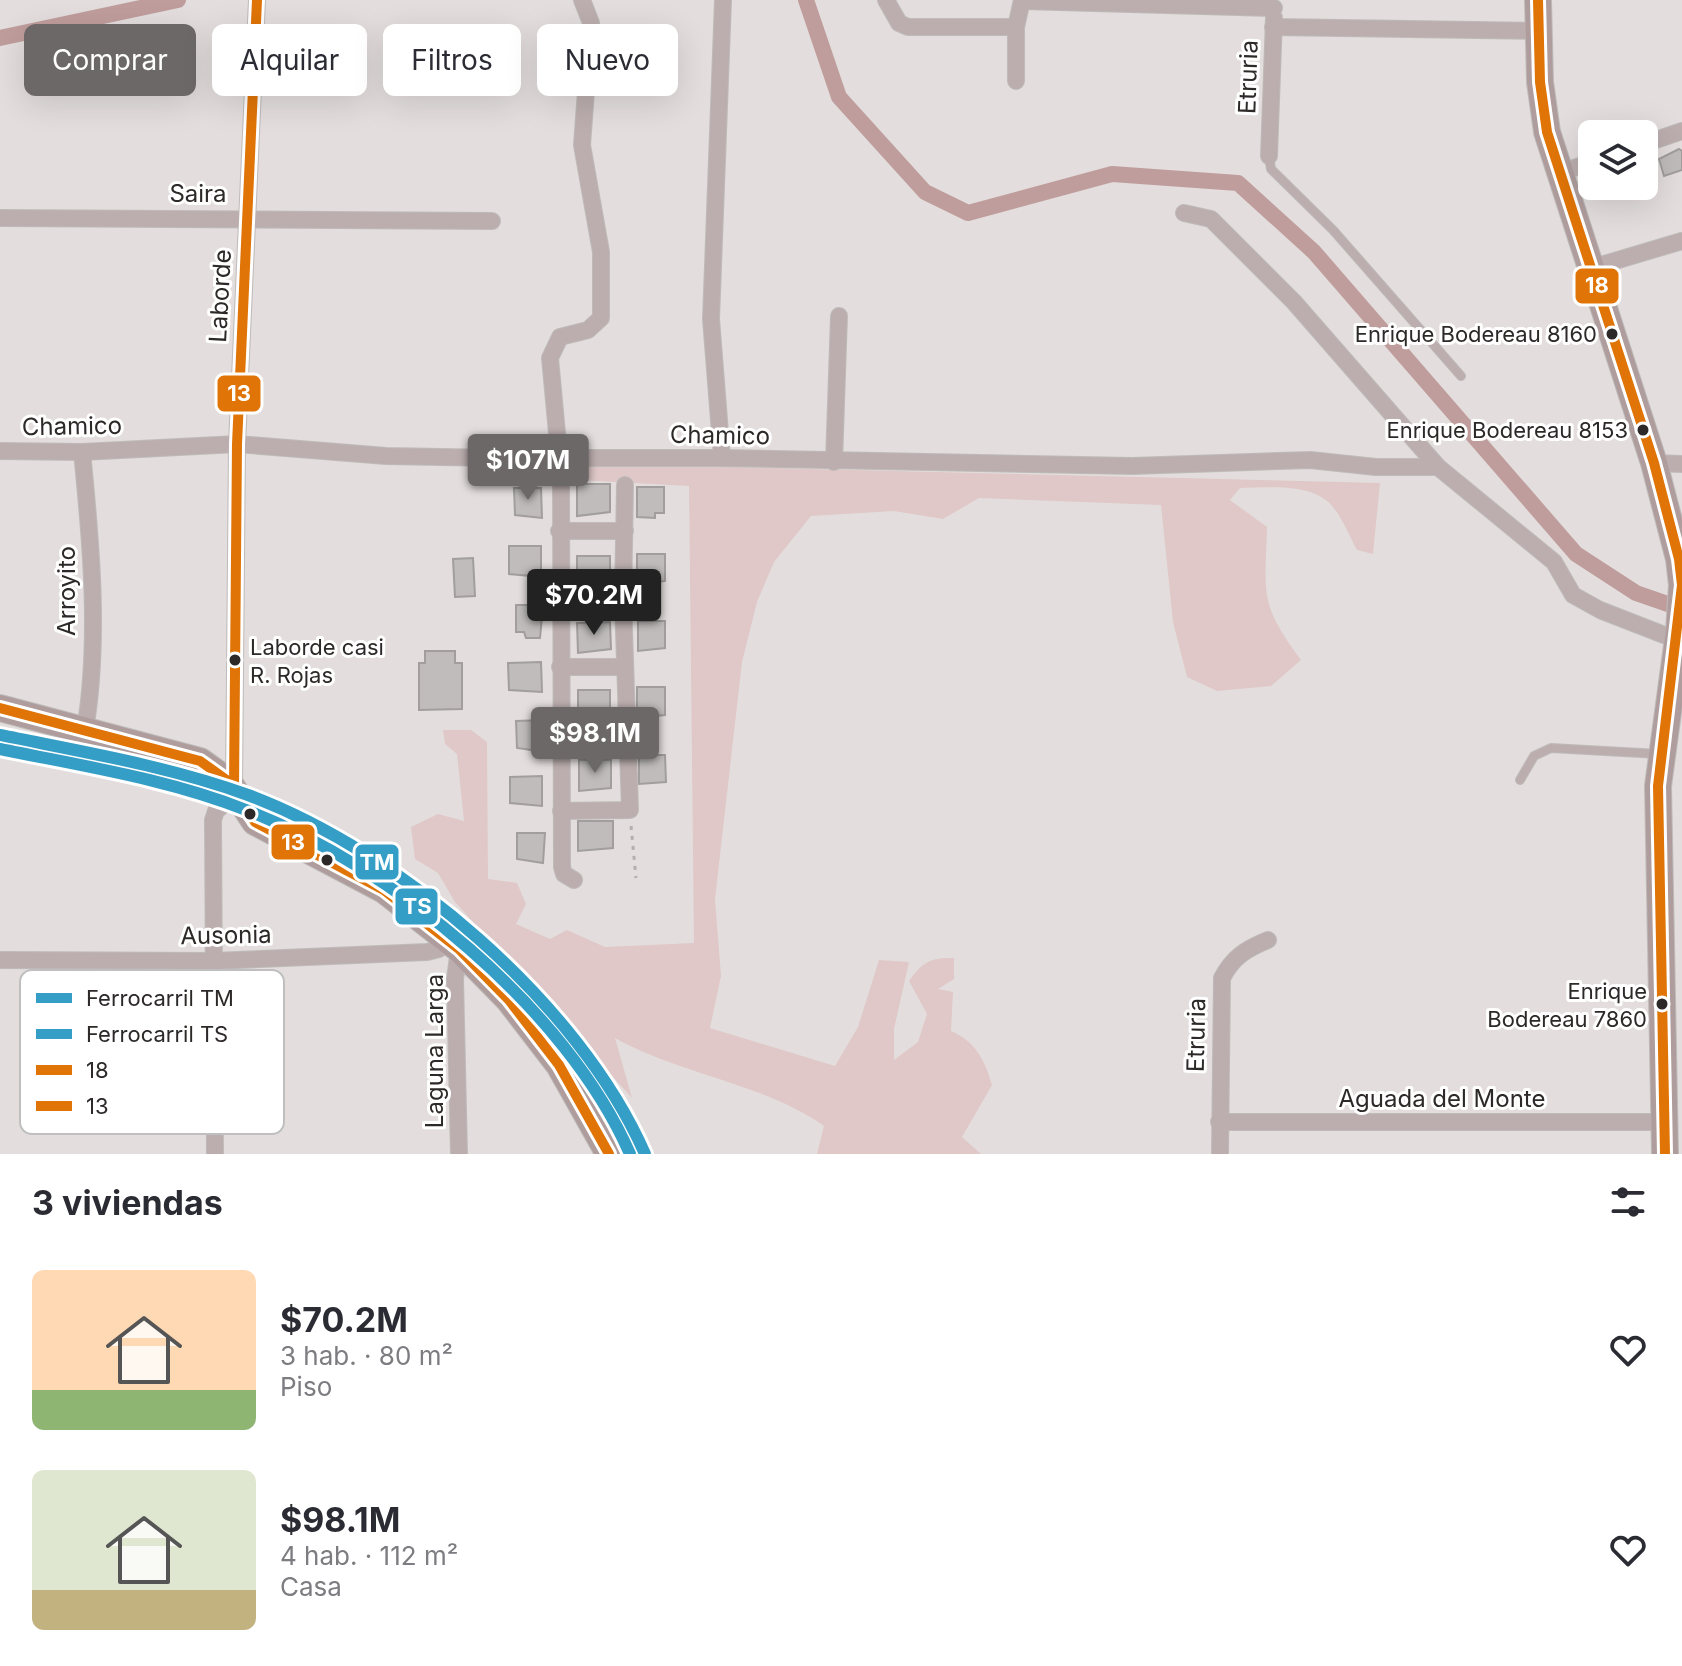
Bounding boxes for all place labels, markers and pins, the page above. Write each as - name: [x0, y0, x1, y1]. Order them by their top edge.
- place label: Enrique Bodereau 8160: [1355, 321, 1597, 347]
- marker: Enrique Bodereau 8160: [1604, 326, 1620, 342]
- place label: Enrique Bodereau 8153: [1386, 417, 1628, 443]
- marker: Enrique Bodereau 8153: [1635, 422, 1651, 438]
- pin: $107M: [472, 434, 584, 502]
- pin: $70.2M: [529, 569, 659, 637]
- place label: Laborde casi R. Rojas: [250, 634, 384, 688]
- marker: Laborde casi R. Rojas: [227, 652, 243, 668]
- pin: $98.1M: [530, 707, 660, 775]
- unlabelled marker: [242, 806, 258, 822]
- unlabelled marker: [319, 852, 335, 868]
- place label: Enrique Bodereau 7860: [1487, 978, 1647, 1032]
- marker: Enrique Bodereau 7860: [1654, 996, 1670, 1012]

